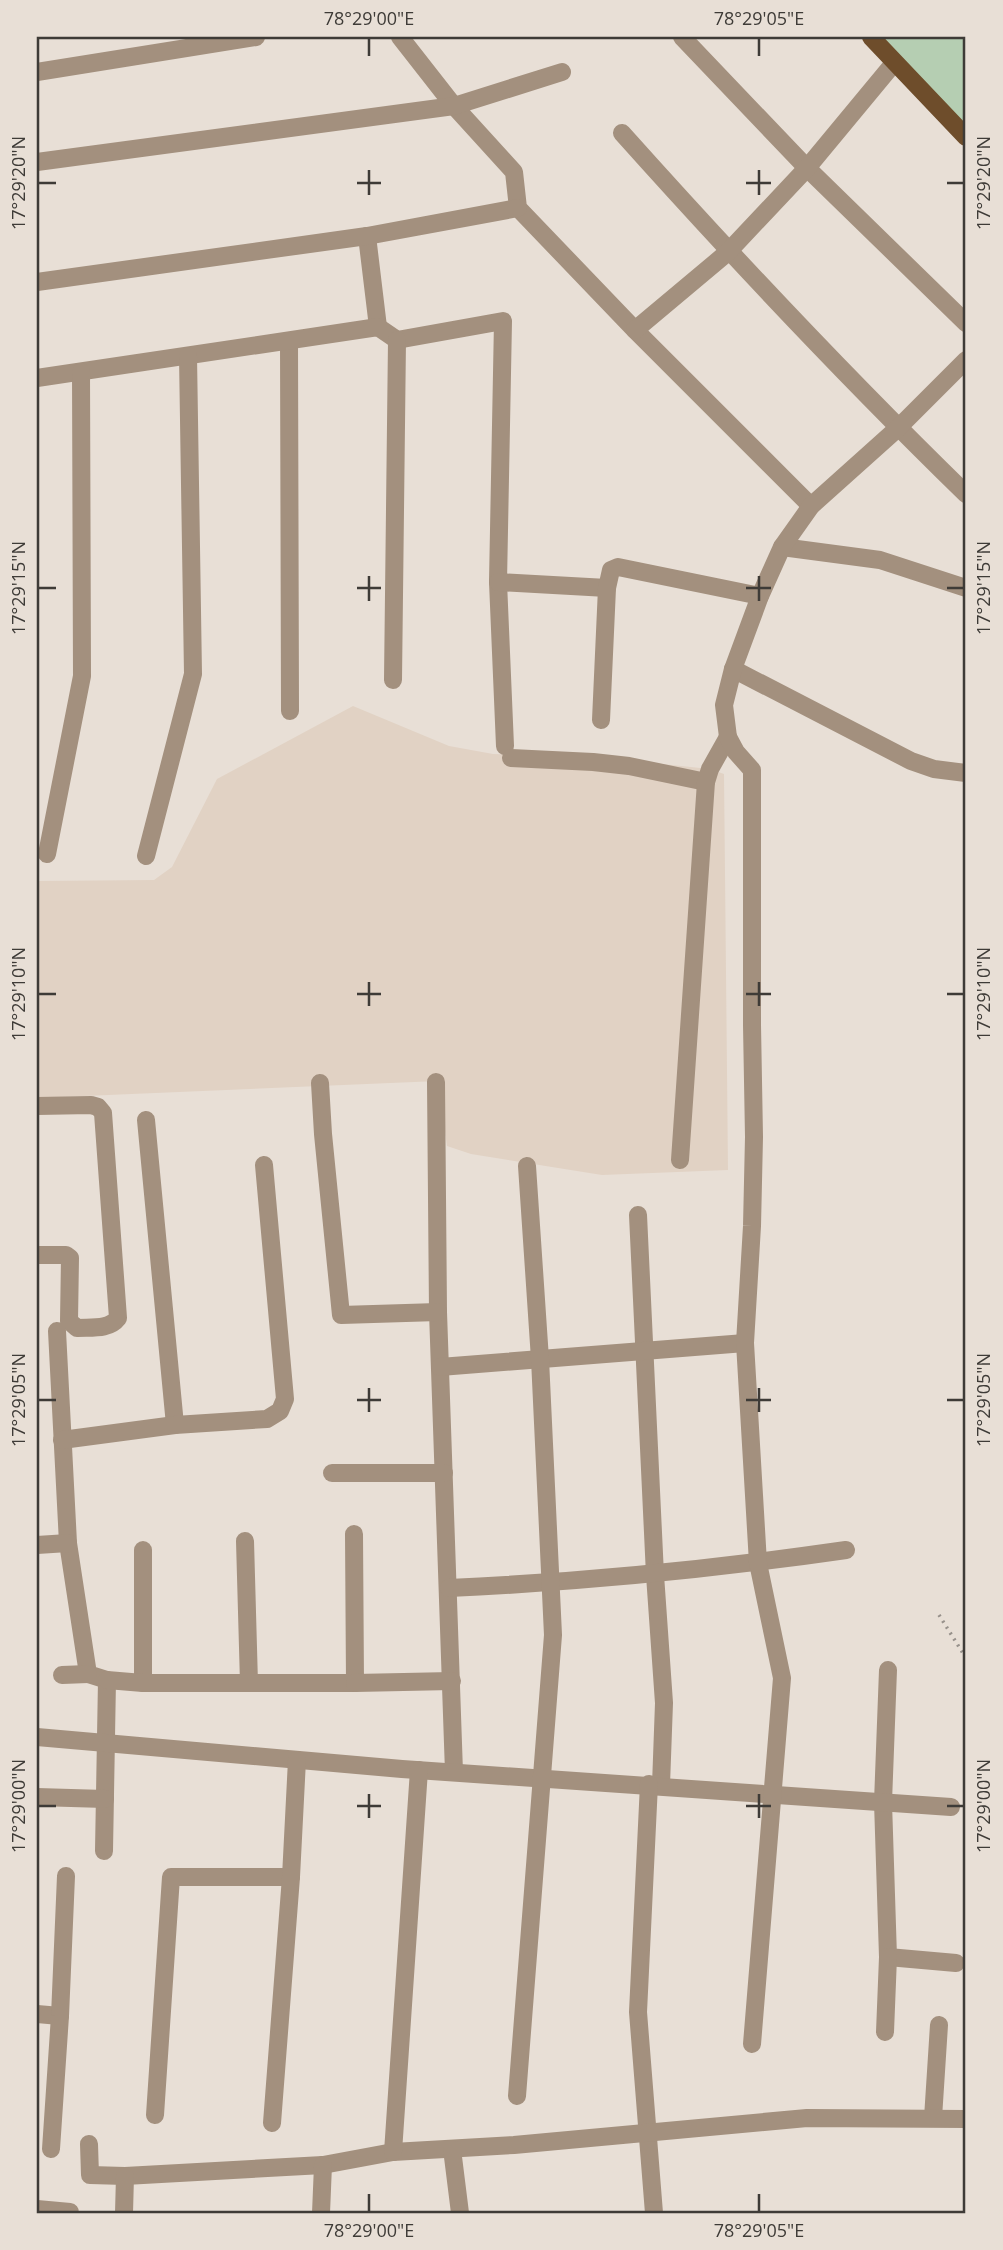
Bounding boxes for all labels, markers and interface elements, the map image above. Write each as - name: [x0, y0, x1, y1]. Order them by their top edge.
- text: 78°29'00"E: [324, 6, 414, 30]
- text: 78°29'05"E: [714, 6, 804, 30]
- text: 17°29'20"N: [6, 136, 30, 230]
- text: 17°29'20"N: [971, 136, 995, 230]
- text: 17°29'15"N: [6, 541, 30, 635]
- text: 17°29'15"N: [971, 541, 995, 635]
- text: 17°29'10"N: [6, 947, 30, 1041]
- text: 17°29'10"N: [971, 947, 995, 1041]
- text: 17°29'05"N: [6, 1353, 30, 1447]
- text: 17°29'05"N: [971, 1353, 995, 1447]
- text: 17°29'00"N: [6, 1759, 30, 1853]
- text: 17°29'00"N: [971, 1759, 995, 1853]
- text: 78°29'00"E: [324, 2218, 414, 2242]
- text: 78°29'05"E: [714, 2218, 804, 2242]

